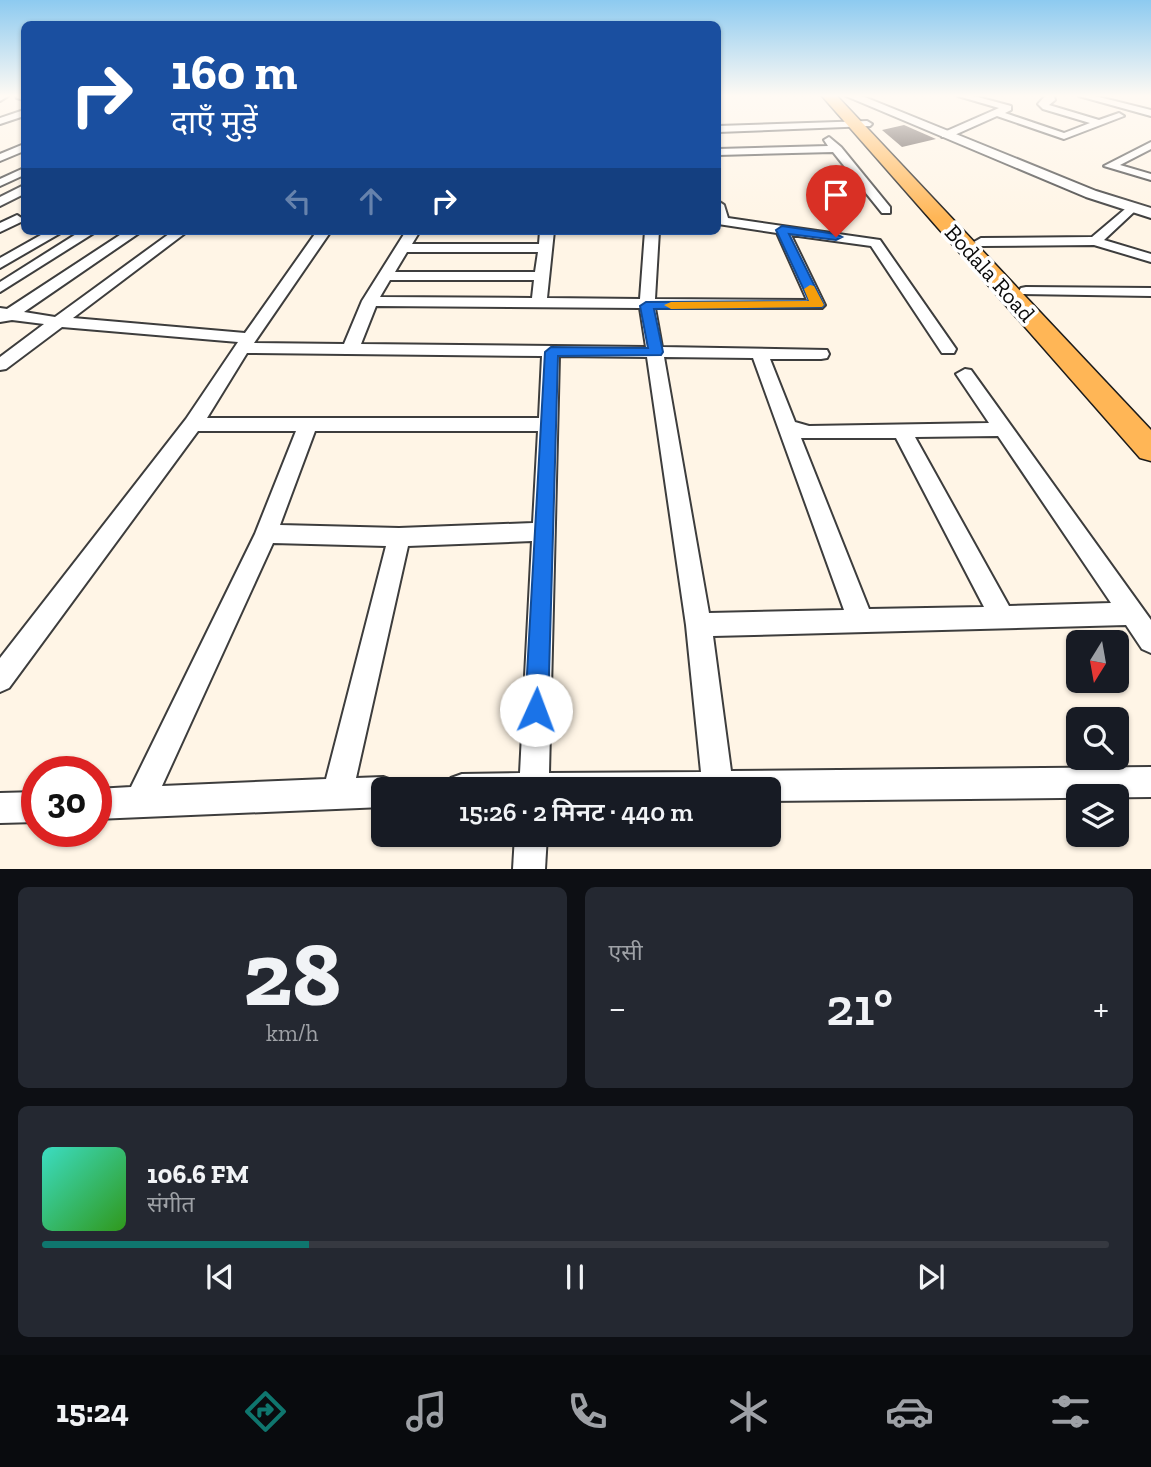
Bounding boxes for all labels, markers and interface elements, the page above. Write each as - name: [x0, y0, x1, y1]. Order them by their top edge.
- text: 160 m: [171, 43, 297, 102]
- icon: right: [56, 49, 147, 140]
- text: दाएँ मुड़ें: [171, 103, 258, 141]
- pin: [806, 165, 866, 237]
- icon: arrive: [817, 176, 855, 214]
- icon: left: [279, 182, 317, 220]
- icon: ahead: [352, 182, 390, 220]
- icon: right: [425, 182, 463, 220]
- street label: Bodala Road: [939, 219, 1041, 328]
- north arrow: [1066, 630, 1129, 693]
- map controls: [1066, 630, 1129, 847]
- position arrow: [499, 673, 573, 747]
- button: search: [1066, 707, 1129, 770]
- speed limit sign: 30: [21, 756, 112, 847]
- button: layers: [1066, 784, 1129, 847]
- text: 15:26 · 2 मिनट · 440 m: [459, 796, 693, 828]
- text: 28: [243, 919, 341, 1028]
- text: एसी: [609, 938, 643, 966]
- text: 21°: [826, 976, 893, 1038]
- text: −: [609, 985, 626, 1031]
- text: +: [1093, 985, 1109, 1031]
- text: km/h: [266, 1019, 319, 1047]
- text: 106.6 FM: [147, 1158, 249, 1190]
- text: संगीत: [147, 1190, 195, 1218]
- icon: previous: [201, 1258, 239, 1296]
- icon: pause: [556, 1258, 594, 1296]
- icon: next: [912, 1258, 950, 1296]
- icon: directions: [241, 1387, 290, 1436]
- icon: music: [402, 1387, 451, 1436]
- icon: phone: [563, 1387, 612, 1436]
- icon: climate: [724, 1387, 773, 1436]
- icon: car: [885, 1387, 934, 1436]
- icon: filters: [1046, 1387, 1095, 1436]
- text: 15:24: [56, 1392, 129, 1430]

